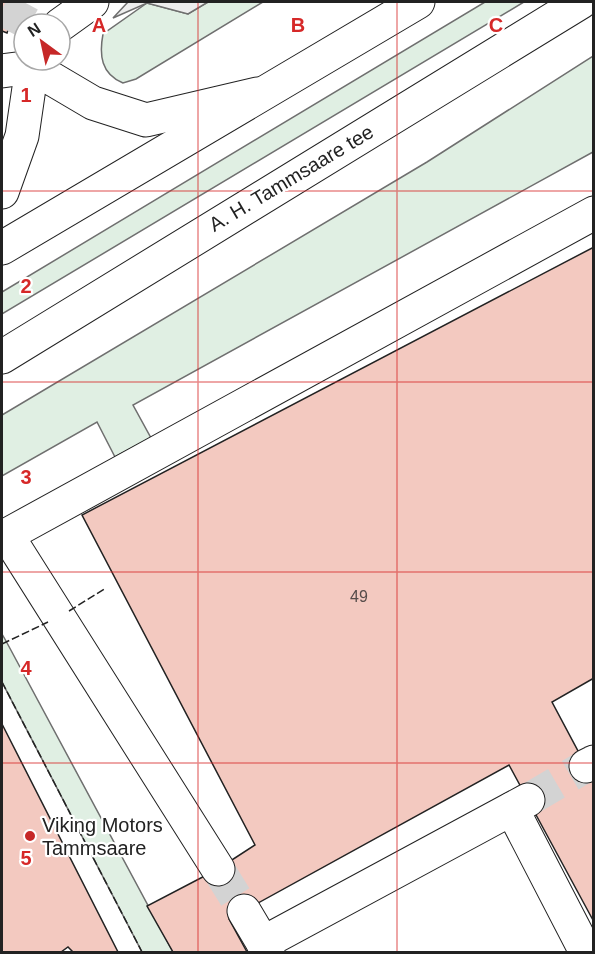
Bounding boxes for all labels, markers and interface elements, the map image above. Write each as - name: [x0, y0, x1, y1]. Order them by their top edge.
- north arrow: [12, 12, 72, 72]
- text: A: [92, 14, 106, 36]
- text: B: [291, 14, 305, 36]
- text: C: [489, 14, 503, 36]
- text: N: [25, 20, 44, 40]
- text: 1: [20, 84, 32, 106]
- street label: A. H. Tammsaare tee: [205, 120, 377, 236]
- text: 2: [20, 275, 32, 297]
- text: 3: [20, 466, 32, 488]
- house number: 49: [350, 588, 368, 605]
- text: 4: [20, 657, 32, 679]
- place label: Viking Motors Tammsaare: [42, 814, 163, 859]
- marker: Viking Motors Tammsaare: [23, 829, 37, 843]
- text: 5: [20, 847, 32, 869]

